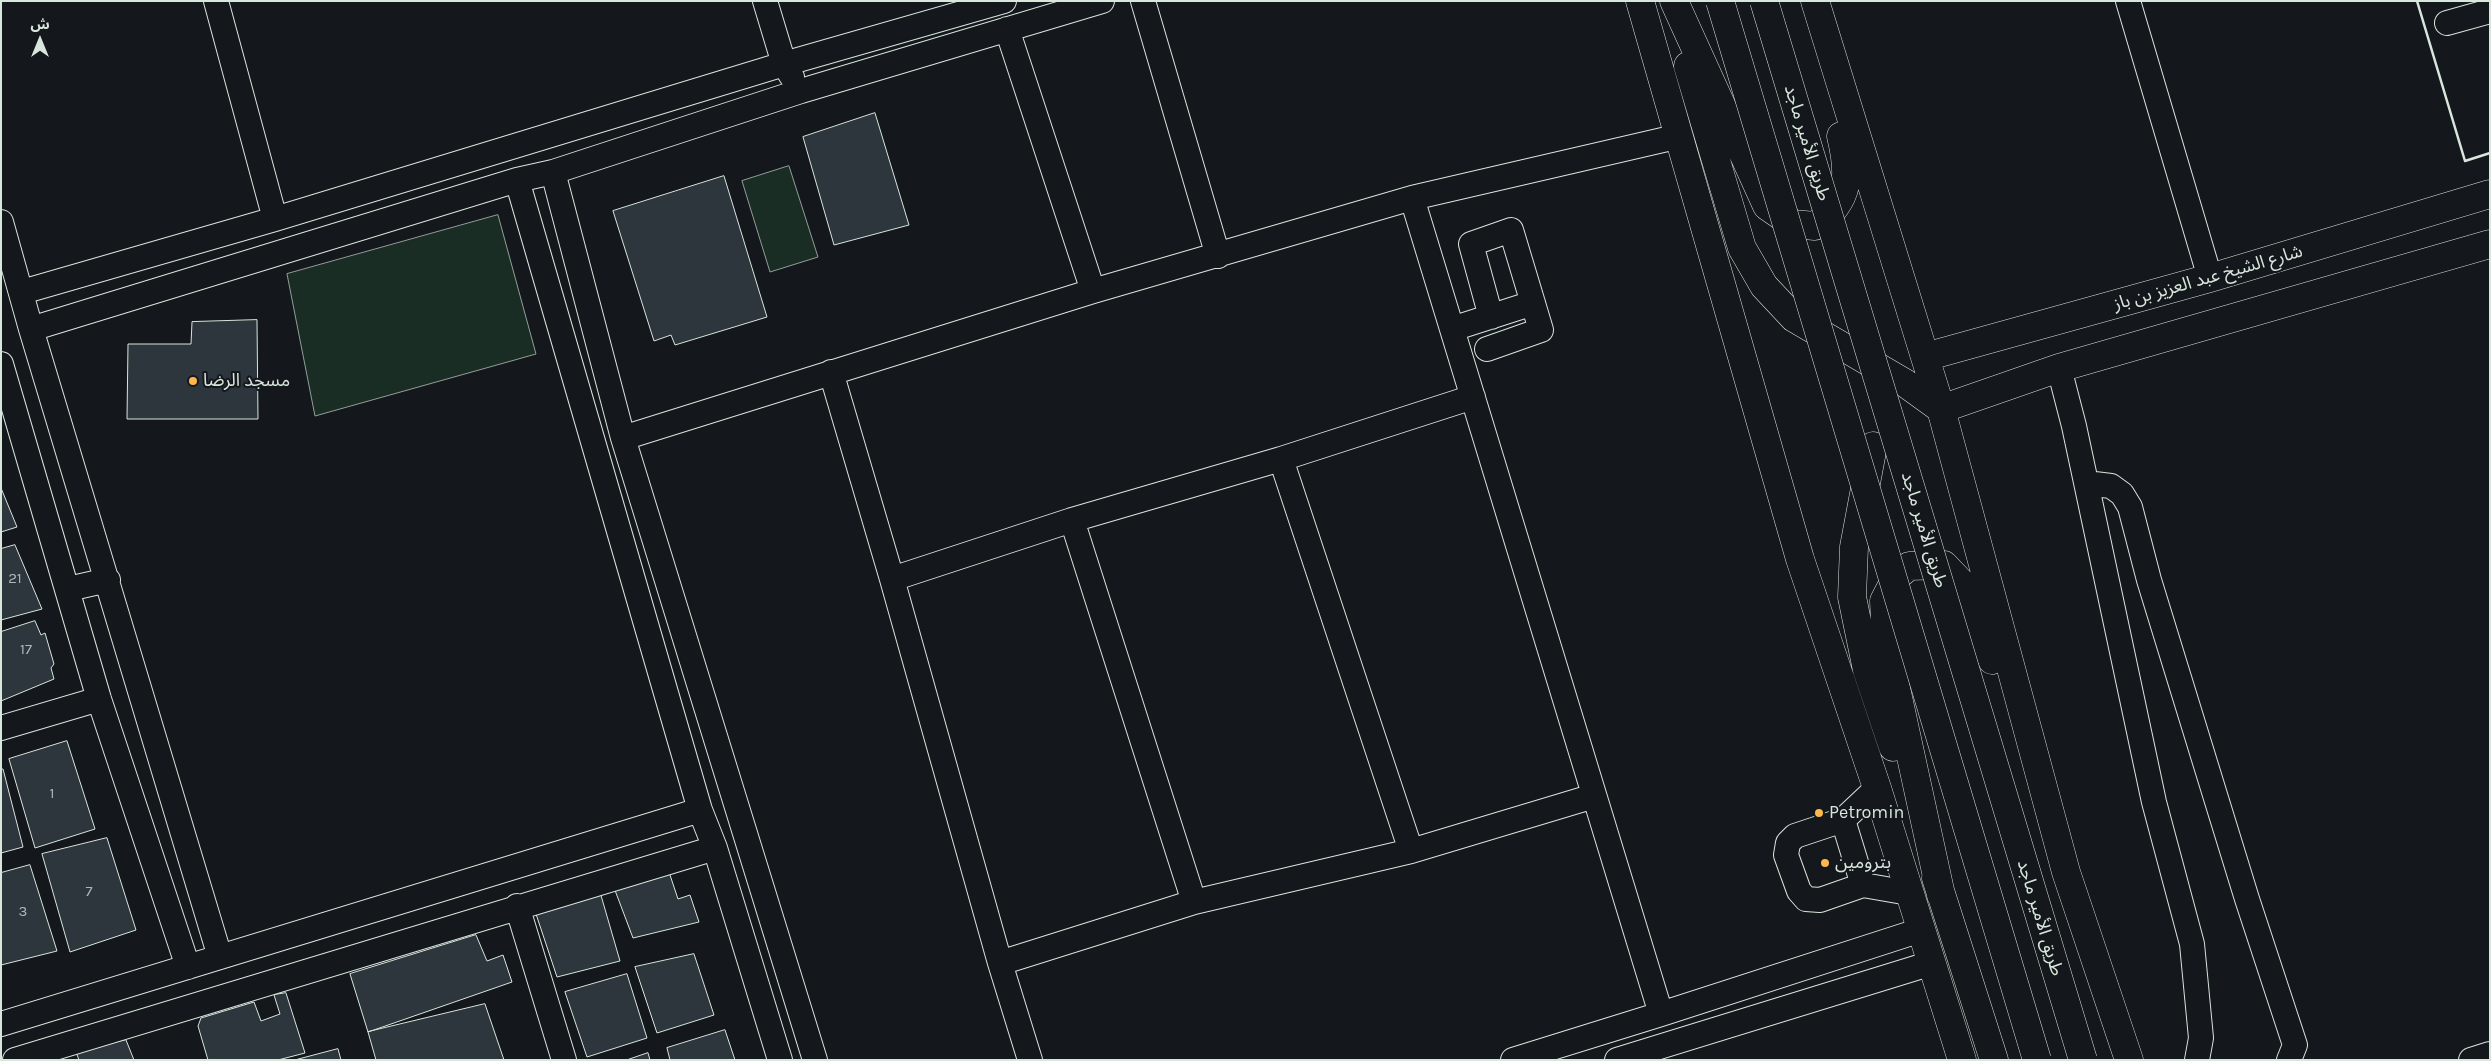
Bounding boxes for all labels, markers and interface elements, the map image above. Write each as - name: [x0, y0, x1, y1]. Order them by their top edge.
- north arrow: [15, 15, 65, 65]
- text: ش: [30, 16, 50, 33]
- street label: طريق الأمير ماجد: [1779, 82, 1835, 204]
- street label: شارع الشيخ عبد العزيز بن باز: [2111, 241, 2305, 315]
- place label: مسجد الرضا: [203, 370, 290, 392]
- marker: مسجد الرضا: [187, 375, 199, 387]
- street label: طريق الأمير ماجد: [1896, 469, 1952, 591]
- house number: 21: [8, 570, 22, 588]
- house number: 17: [20, 641, 32, 659]
- house number: 1: [50, 785, 54, 803]
- place label: Petromin: [1829, 802, 1904, 824]
- marker: Petromin: [1813, 807, 1825, 819]
- place label: بترومين: [1835, 852, 1891, 874]
- marker: بترومين: [1819, 857, 1831, 869]
- street label: طريق الأمير ماجد: [2012, 857, 2068, 979]
- house number: 7: [85, 883, 93, 901]
- house number: 3: [19, 903, 27, 921]

